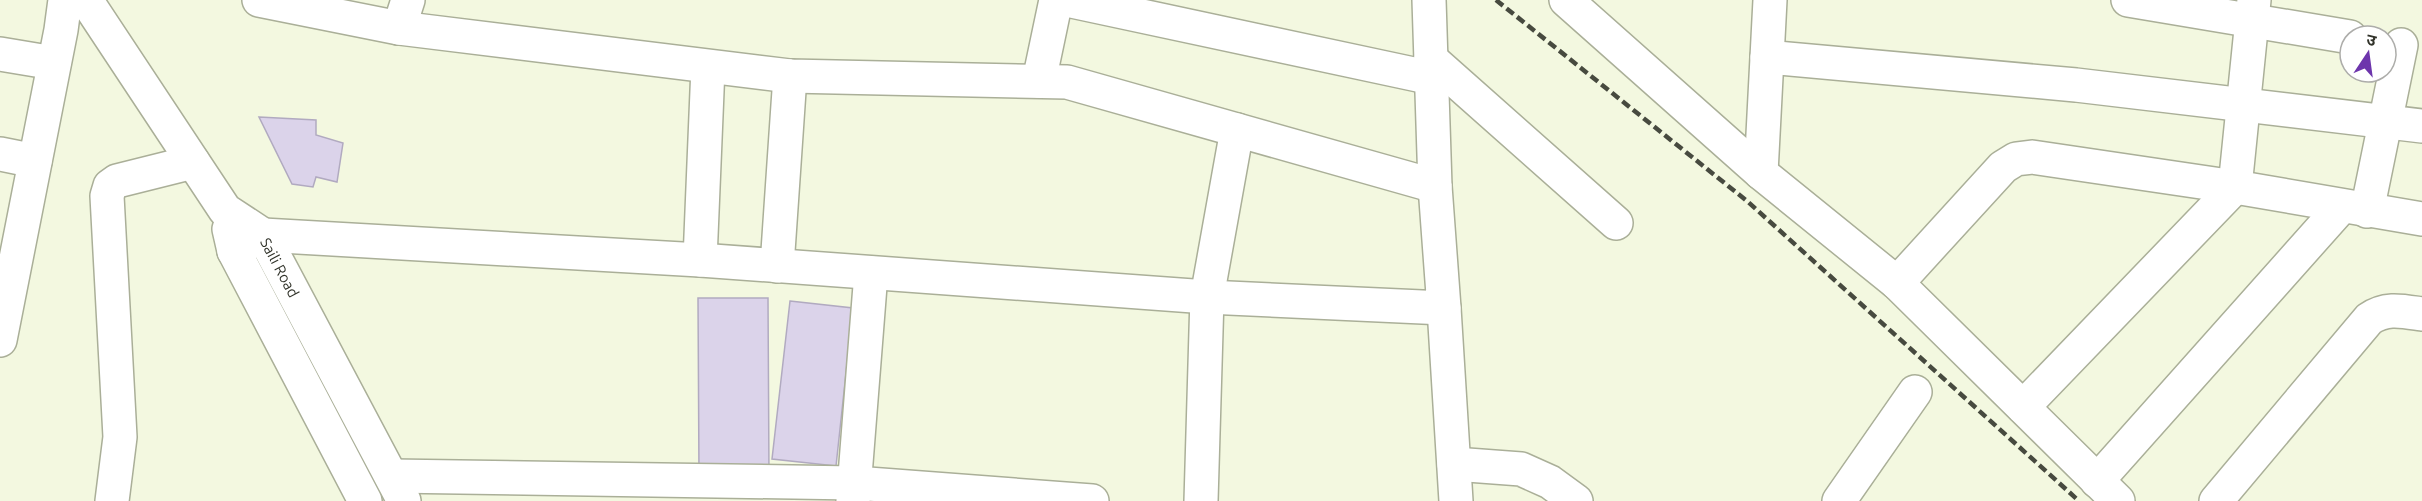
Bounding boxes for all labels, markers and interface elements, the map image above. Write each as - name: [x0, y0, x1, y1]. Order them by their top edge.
- north arrow: [2338, 24, 2398, 84]
- text: उ: [2365, 30, 2379, 49]
- street label: Saili Road: [257, 235, 303, 300]

